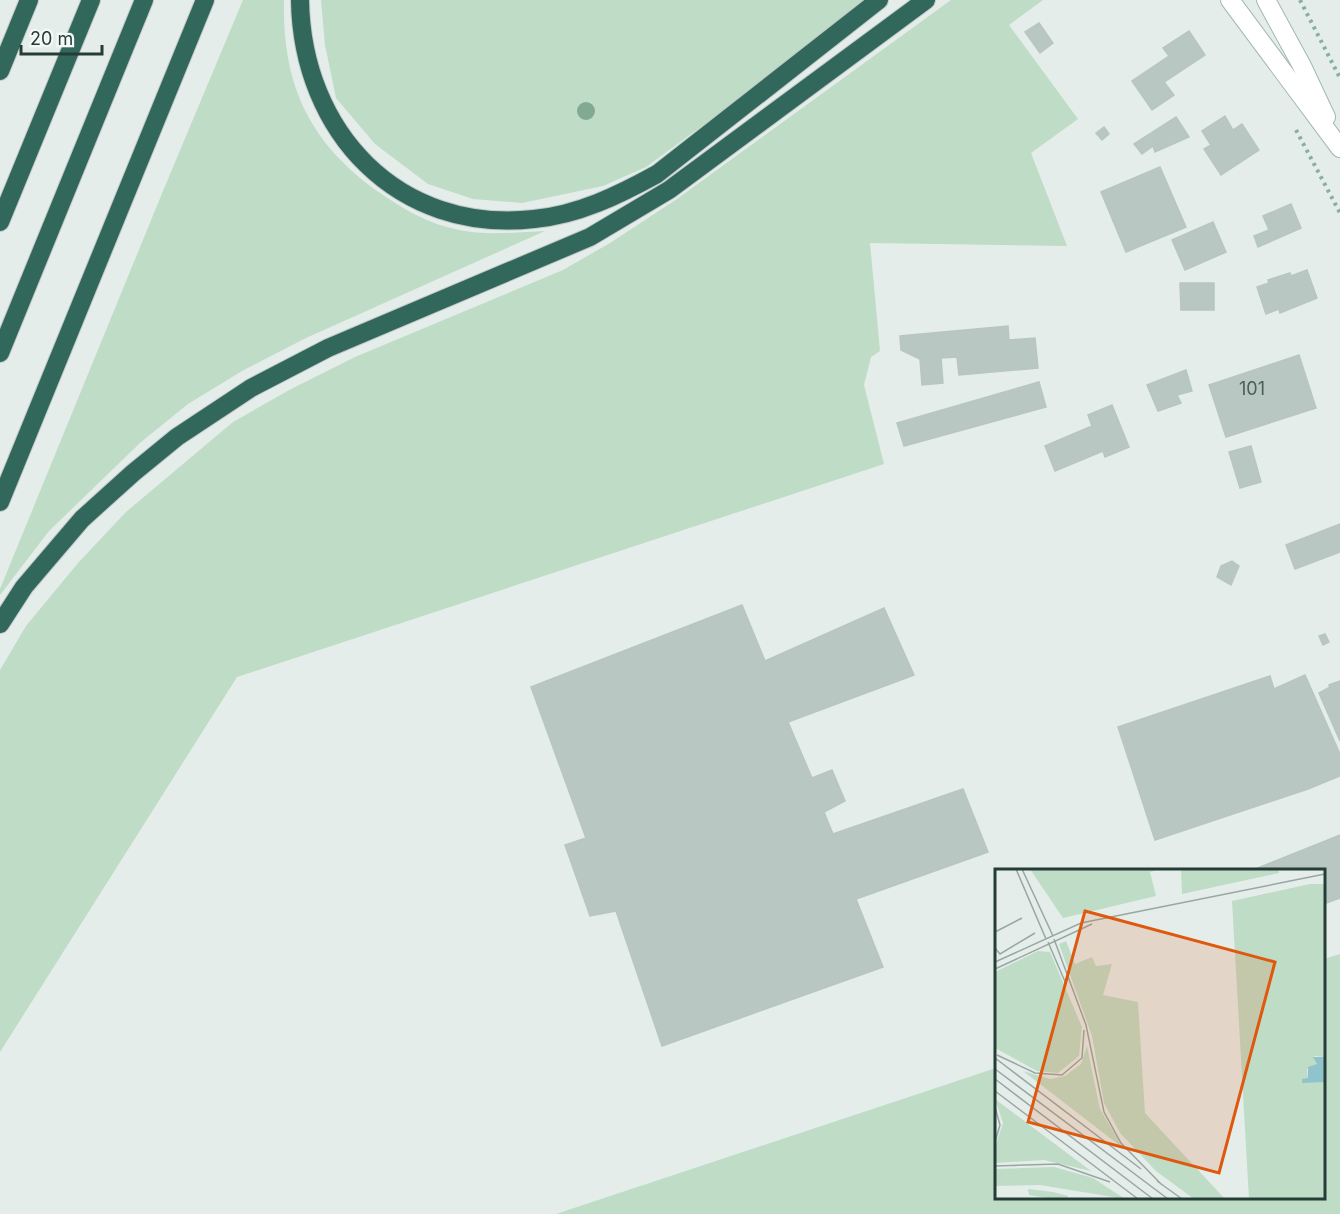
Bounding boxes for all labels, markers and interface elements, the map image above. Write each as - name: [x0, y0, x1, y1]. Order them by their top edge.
- scale bar: [21, 18, 102, 56]
- text: 20 m: [30, 28, 73, 49]
- house number: 101: [1239, 378, 1265, 399]
- inset map: [995, 869, 1325, 1199]

